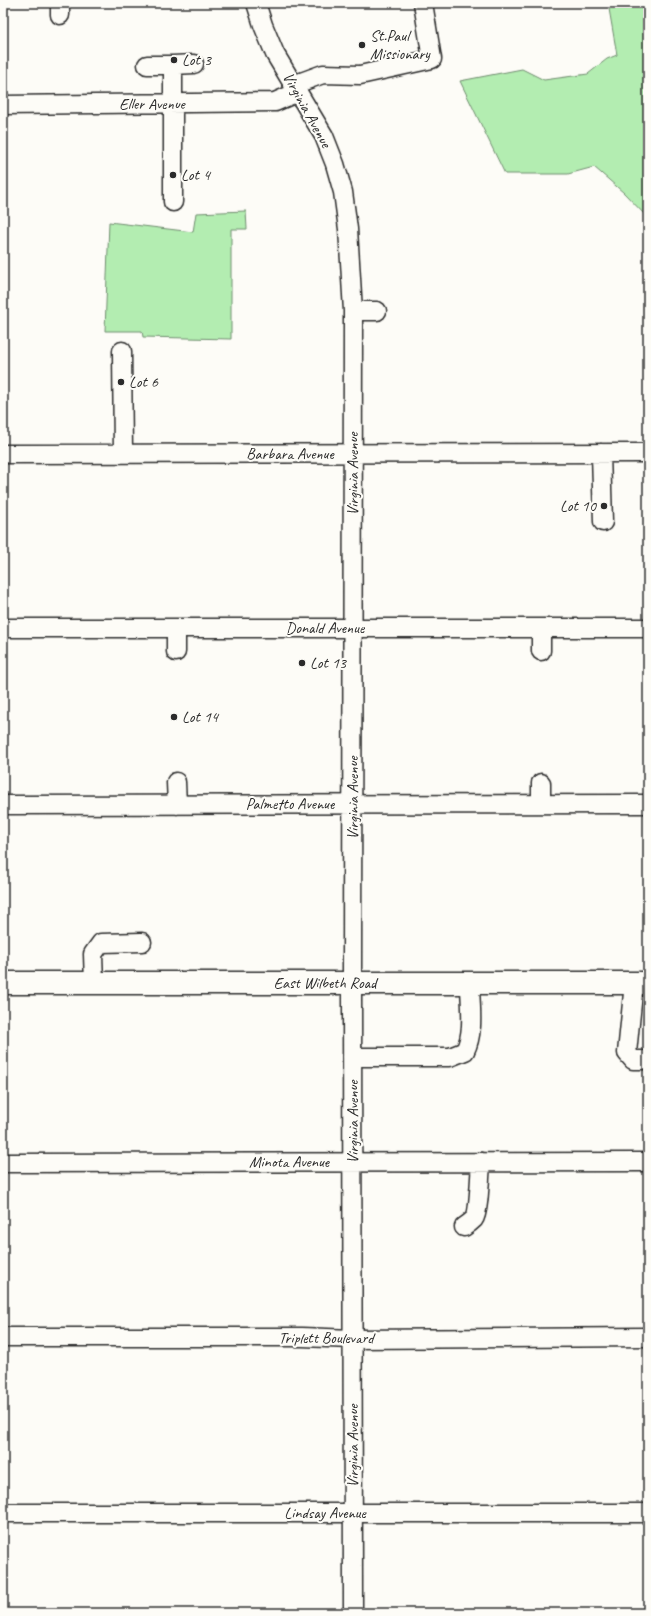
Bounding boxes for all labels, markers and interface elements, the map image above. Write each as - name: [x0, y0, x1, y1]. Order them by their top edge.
- place label: St.Paul Missionary: [370, 26, 431, 64]
- marker: St.Paul Missionary: [357, 40, 367, 50]
- place label: Lot 3: [182, 50, 213, 70]
- marker: Lot 3: [169, 55, 179, 65]
- street label: Virginia Avenue: [278, 69, 337, 153]
- street label: Eller Avenue: [119, 94, 187, 114]
- place label: Lot 4: [181, 165, 212, 185]
- marker: Lot 4: [168, 170, 178, 180]
- place label: Lot 6: [129, 372, 159, 392]
- marker: Lot 6: [116, 377, 126, 387]
- street label: Virginia Avenue: [343, 431, 363, 516]
- street label: Barbara Avenue: [246, 444, 335, 464]
- place label: Lot 10: [560, 496, 598, 516]
- marker: Lot 10: [599, 501, 609, 511]
- street label: Donald Avenue: [286, 618, 366, 638]
- place label: Lot 13: [310, 653, 348, 673]
- marker: Lot 13: [297, 658, 307, 668]
- place label: Lot 14: [182, 707, 220, 727]
- marker: Lot 14: [169, 712, 179, 722]
- street label: Virginia Avenue: [343, 755, 363, 840]
- street label: Palmetto Avenue: [246, 794, 336, 814]
- street label: East Wilbeth Road: [274, 973, 379, 993]
- street label: Virginia Avenue: [343, 1079, 363, 1164]
- street label: Minota Avenue: [249, 1152, 331, 1172]
- street label: Triplett Boulevard: [279, 1328, 376, 1348]
- street label: Virginia Avenue: [343, 1403, 363, 1488]
- street label: Lindsay Avenue: [284, 1503, 368, 1523]

